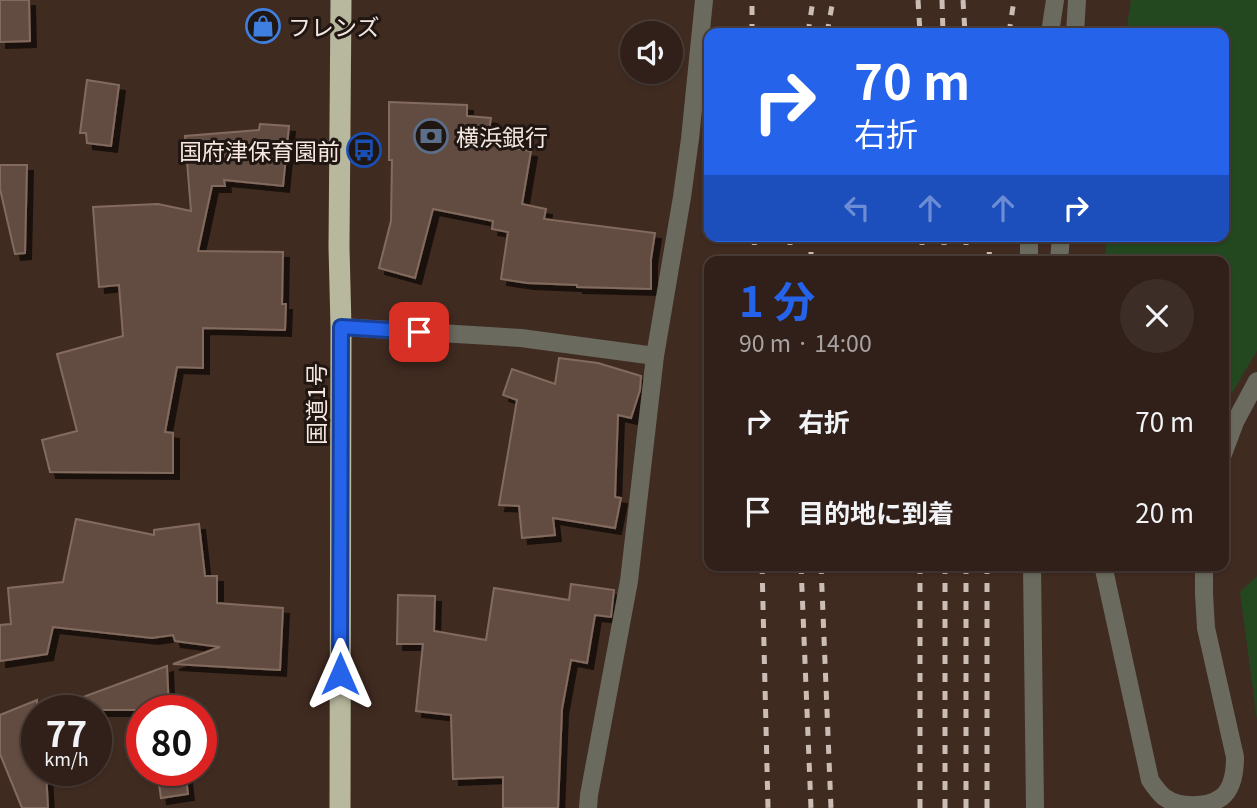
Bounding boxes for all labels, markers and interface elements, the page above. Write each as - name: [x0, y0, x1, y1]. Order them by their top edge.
- shop icon: フレンズ: [244, 7, 282, 45]
- place label: フレンズ: [288, 9, 380, 43]
- map controls: [620, 21, 683, 84]
- button: sound: [620, 21, 683, 84]
- text: 70 m: [854, 43, 970, 114]
- icon: right: [739, 56, 830, 147]
- text: 右折: [854, 109, 918, 155]
- bank icon: 横浜銀行: [412, 117, 450, 155]
- place label: 横浜銀行: [456, 119, 548, 153]
- bus stop icon: 国府津保育園前: [345, 131, 383, 169]
- place label: 国府津保育園前: [179, 133, 340, 167]
- icon: left: [838, 189, 876, 227]
- icon: ahead: [911, 189, 949, 227]
- icon: ahead: [984, 189, 1022, 227]
- icon: right: [1057, 189, 1095, 227]
- text: 1 分: [739, 268, 815, 329]
- button: close: [1120, 279, 1194, 353]
- pin: [389, 302, 449, 362]
- icon: arrive: [400, 313, 438, 351]
- text: 90 m · 14:00: [739, 325, 872, 359]
- street label: 国道1号: [298, 363, 332, 445]
- icon: right: [739, 402, 777, 440]
- text: 右折: [798, 402, 850, 439]
- text: 70 m: [1135, 402, 1194, 439]
- icon: arrive: [739, 493, 777, 531]
- text: 目的地に到着: [798, 493, 954, 530]
- text: 20 m: [1135, 493, 1194, 530]
- position arrow: [303, 637, 377, 711]
- speed limit sign: 80: [126, 695, 217, 786]
- text: 77: [46, 706, 87, 757]
- text: km/h: [44, 745, 89, 771]

